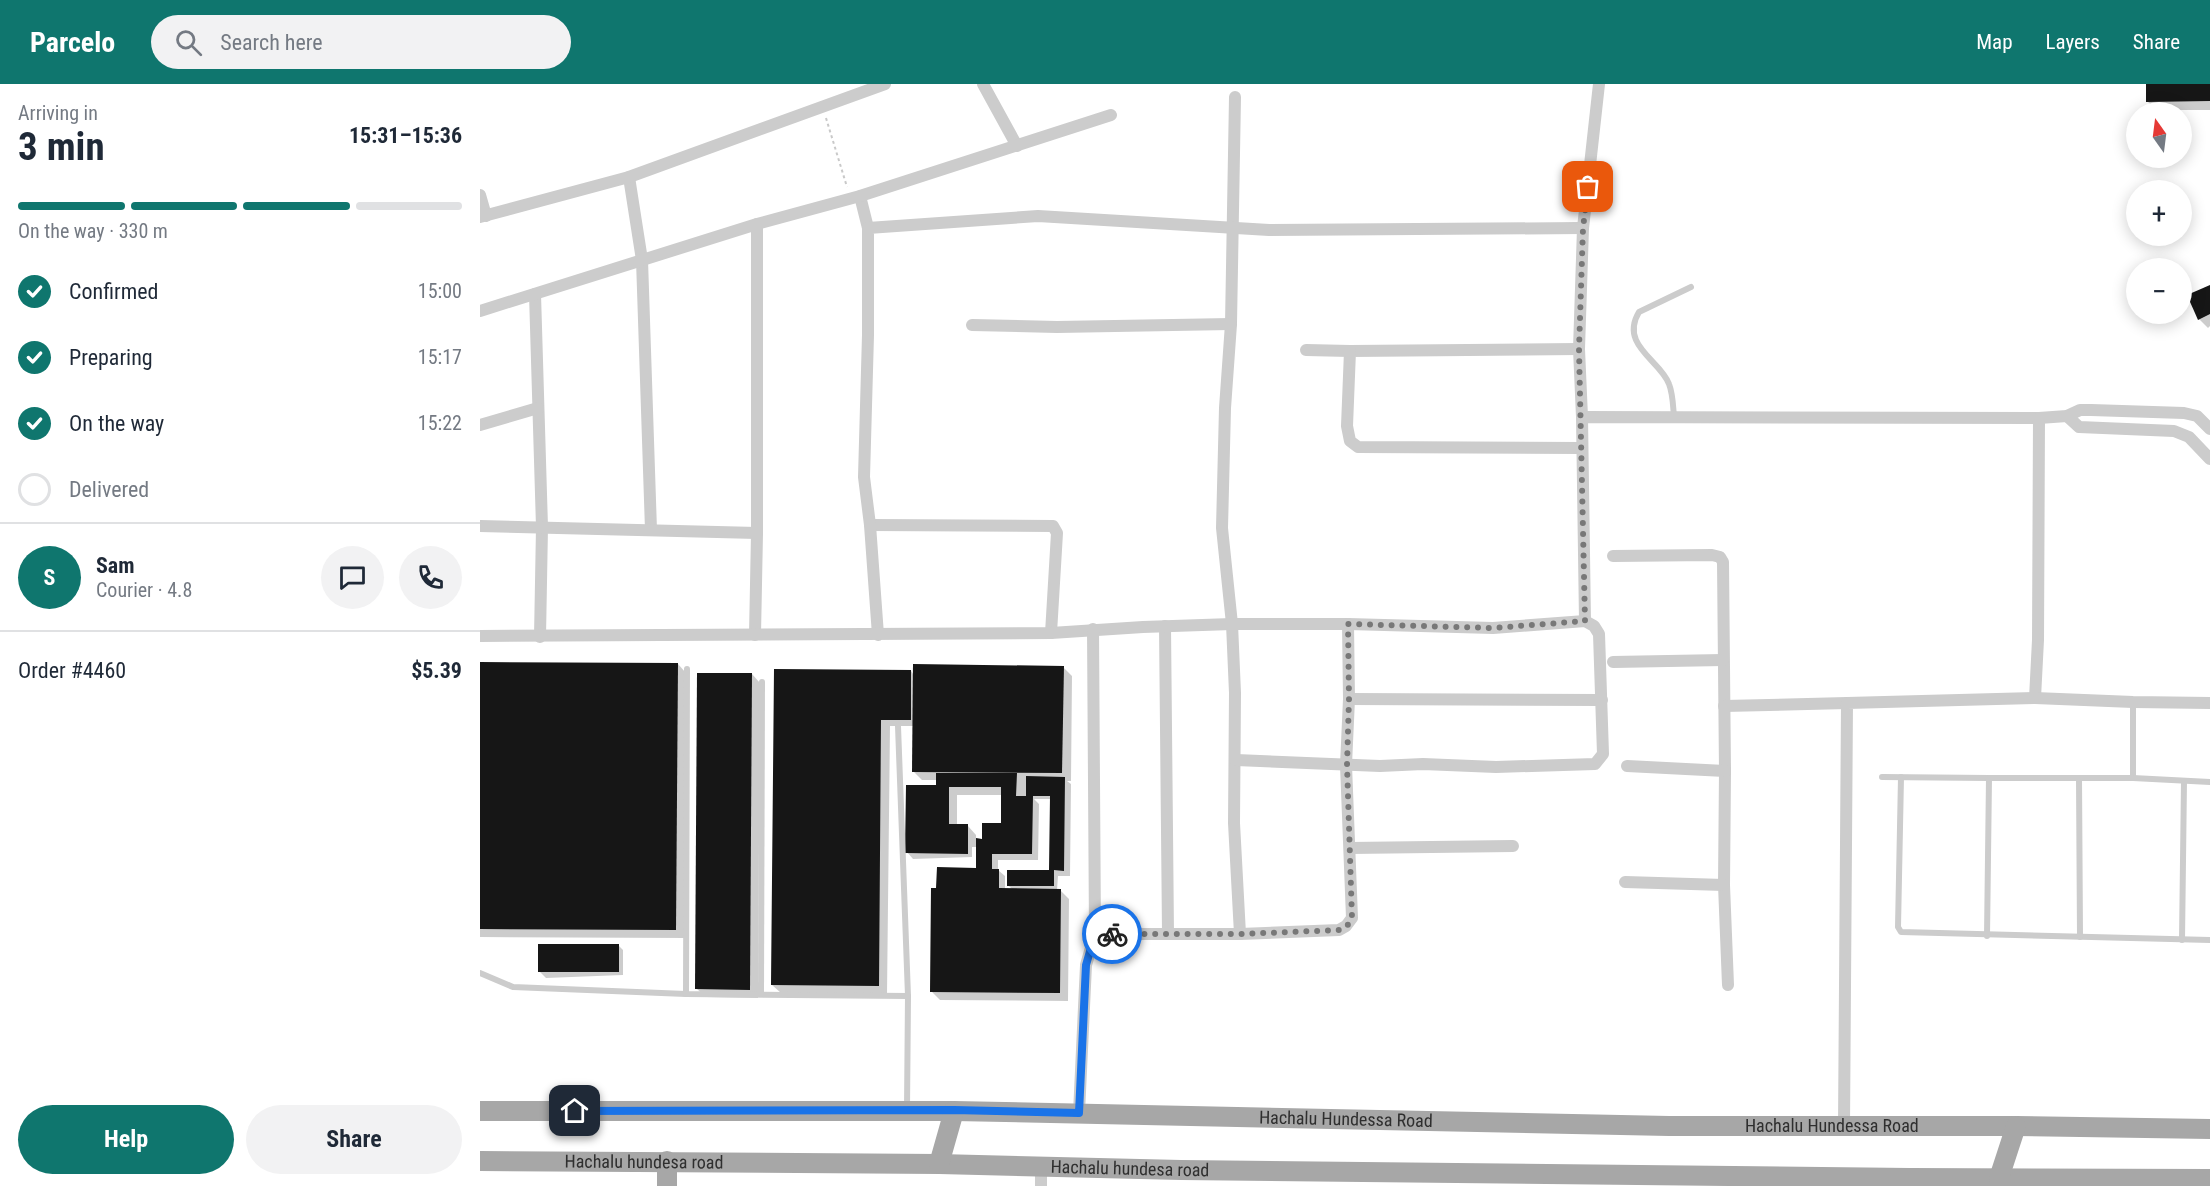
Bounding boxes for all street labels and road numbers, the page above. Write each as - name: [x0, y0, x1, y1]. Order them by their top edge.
- street label: Hachalu Hundessa Road: [1259, 1106, 1433, 1131]
- street label: Hachalu Hundessa Road: [1745, 1115, 1919, 1136]
- street label: Hachalu hundesa road: [565, 1151, 723, 1173]
- street label: Hachalu hundesa road: [1050, 1156, 1209, 1180]

